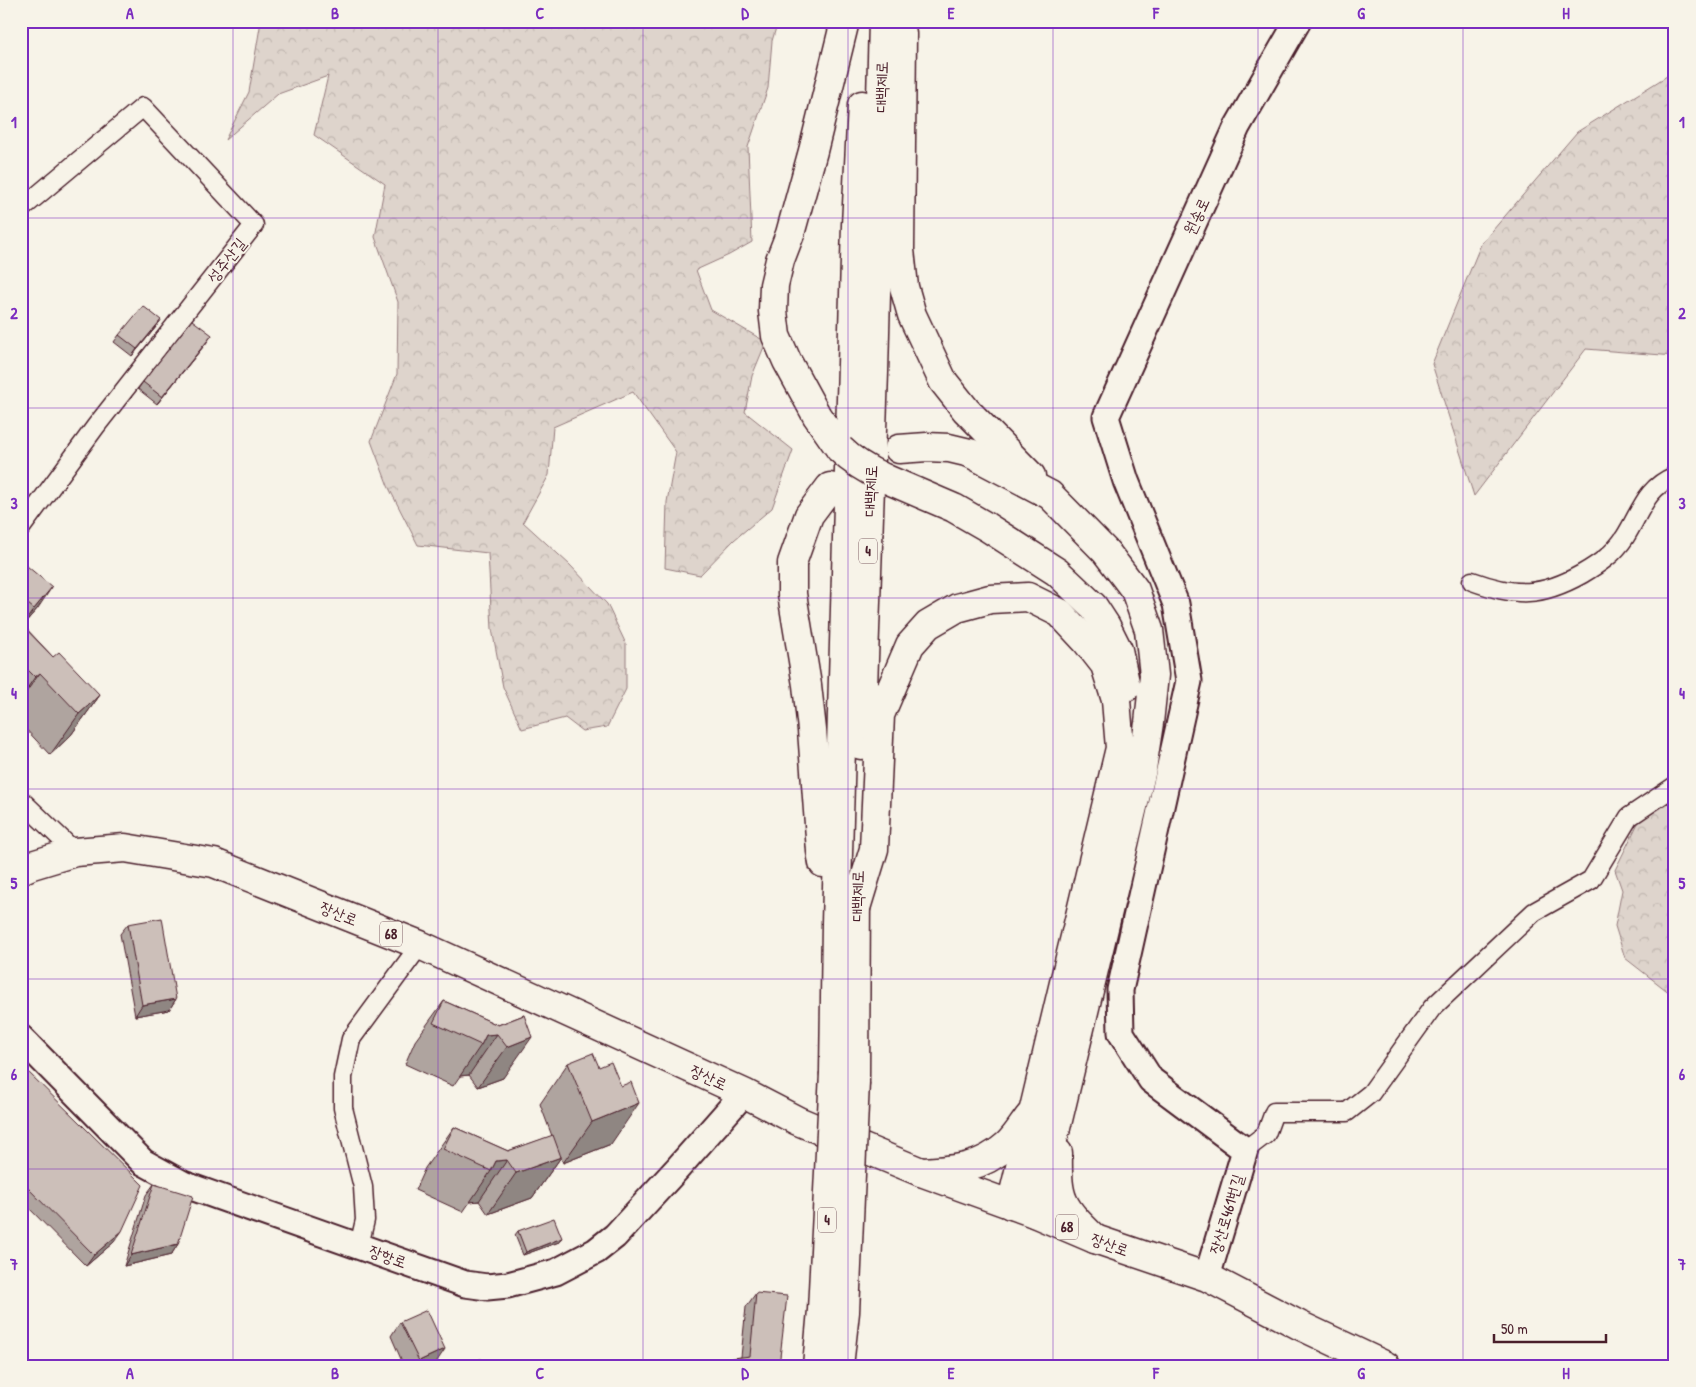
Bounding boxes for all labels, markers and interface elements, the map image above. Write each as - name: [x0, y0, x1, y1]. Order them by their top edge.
- text: A: [126, 2, 134, 24]
- text: B: [331, 2, 339, 24]
- text: C: [536, 2, 545, 24]
- text: D: [741, 2, 749, 24]
- text: E: [947, 2, 955, 24]
- text: F: [1152, 2, 1160, 24]
- text: G: [1357, 2, 1365, 24]
- text: H: [1562, 2, 1570, 24]
- street label: 대백제로: [870, 61, 892, 113]
- text: 1: [11, 111, 17, 133]
- text: 1: [1679, 111, 1685, 133]
- street label: 원송로: [1178, 194, 1214, 238]
- street label: 성주산길: [201, 233, 251, 287]
- text: 2: [10, 302, 18, 324]
- text: 2: [1678, 302, 1686, 324]
- street label: 대백제로: [858, 465, 882, 517]
- text: 3: [10, 492, 18, 514]
- text: 3: [1678, 492, 1686, 514]
- road number: 4: [859, 538, 877, 564]
- text: 4: [11, 682, 17, 704]
- text: 4: [1679, 682, 1685, 704]
- street label: 대백제로: [846, 870, 868, 922]
- text: 5: [11, 872, 18, 894]
- text: 5: [1679, 872, 1686, 894]
- street label: 장산로: [317, 896, 361, 930]
- road number: 68: [380, 922, 402, 946]
- street label: 장산로: [687, 1059, 731, 1095]
- text: 6: [11, 1063, 18, 1085]
- text: 6: [1679, 1063, 1686, 1085]
- street label: 장산로461번길: [1203, 1171, 1249, 1257]
- road number: 4: [818, 1208, 836, 1232]
- road number: 68: [1056, 1214, 1078, 1240]
- street label: 장산로: [1088, 1227, 1132, 1261]
- street label: 장항로: [366, 1239, 410, 1273]
- text: 7: [9, 1253, 18, 1275]
- text: 7: [1677, 1253, 1686, 1275]
- scale bar: [1494, 1312, 1606, 1344]
- text: 50 m: [1501, 1318, 1528, 1339]
- text: A: [126, 1362, 134, 1384]
- text: B: [331, 1362, 339, 1384]
- text: C: [536, 1362, 545, 1384]
- text: D: [741, 1362, 749, 1384]
- text: E: [947, 1362, 955, 1384]
- text: F: [1152, 1362, 1160, 1384]
- text: G: [1357, 1362, 1365, 1384]
- text: H: [1562, 1362, 1570, 1384]

